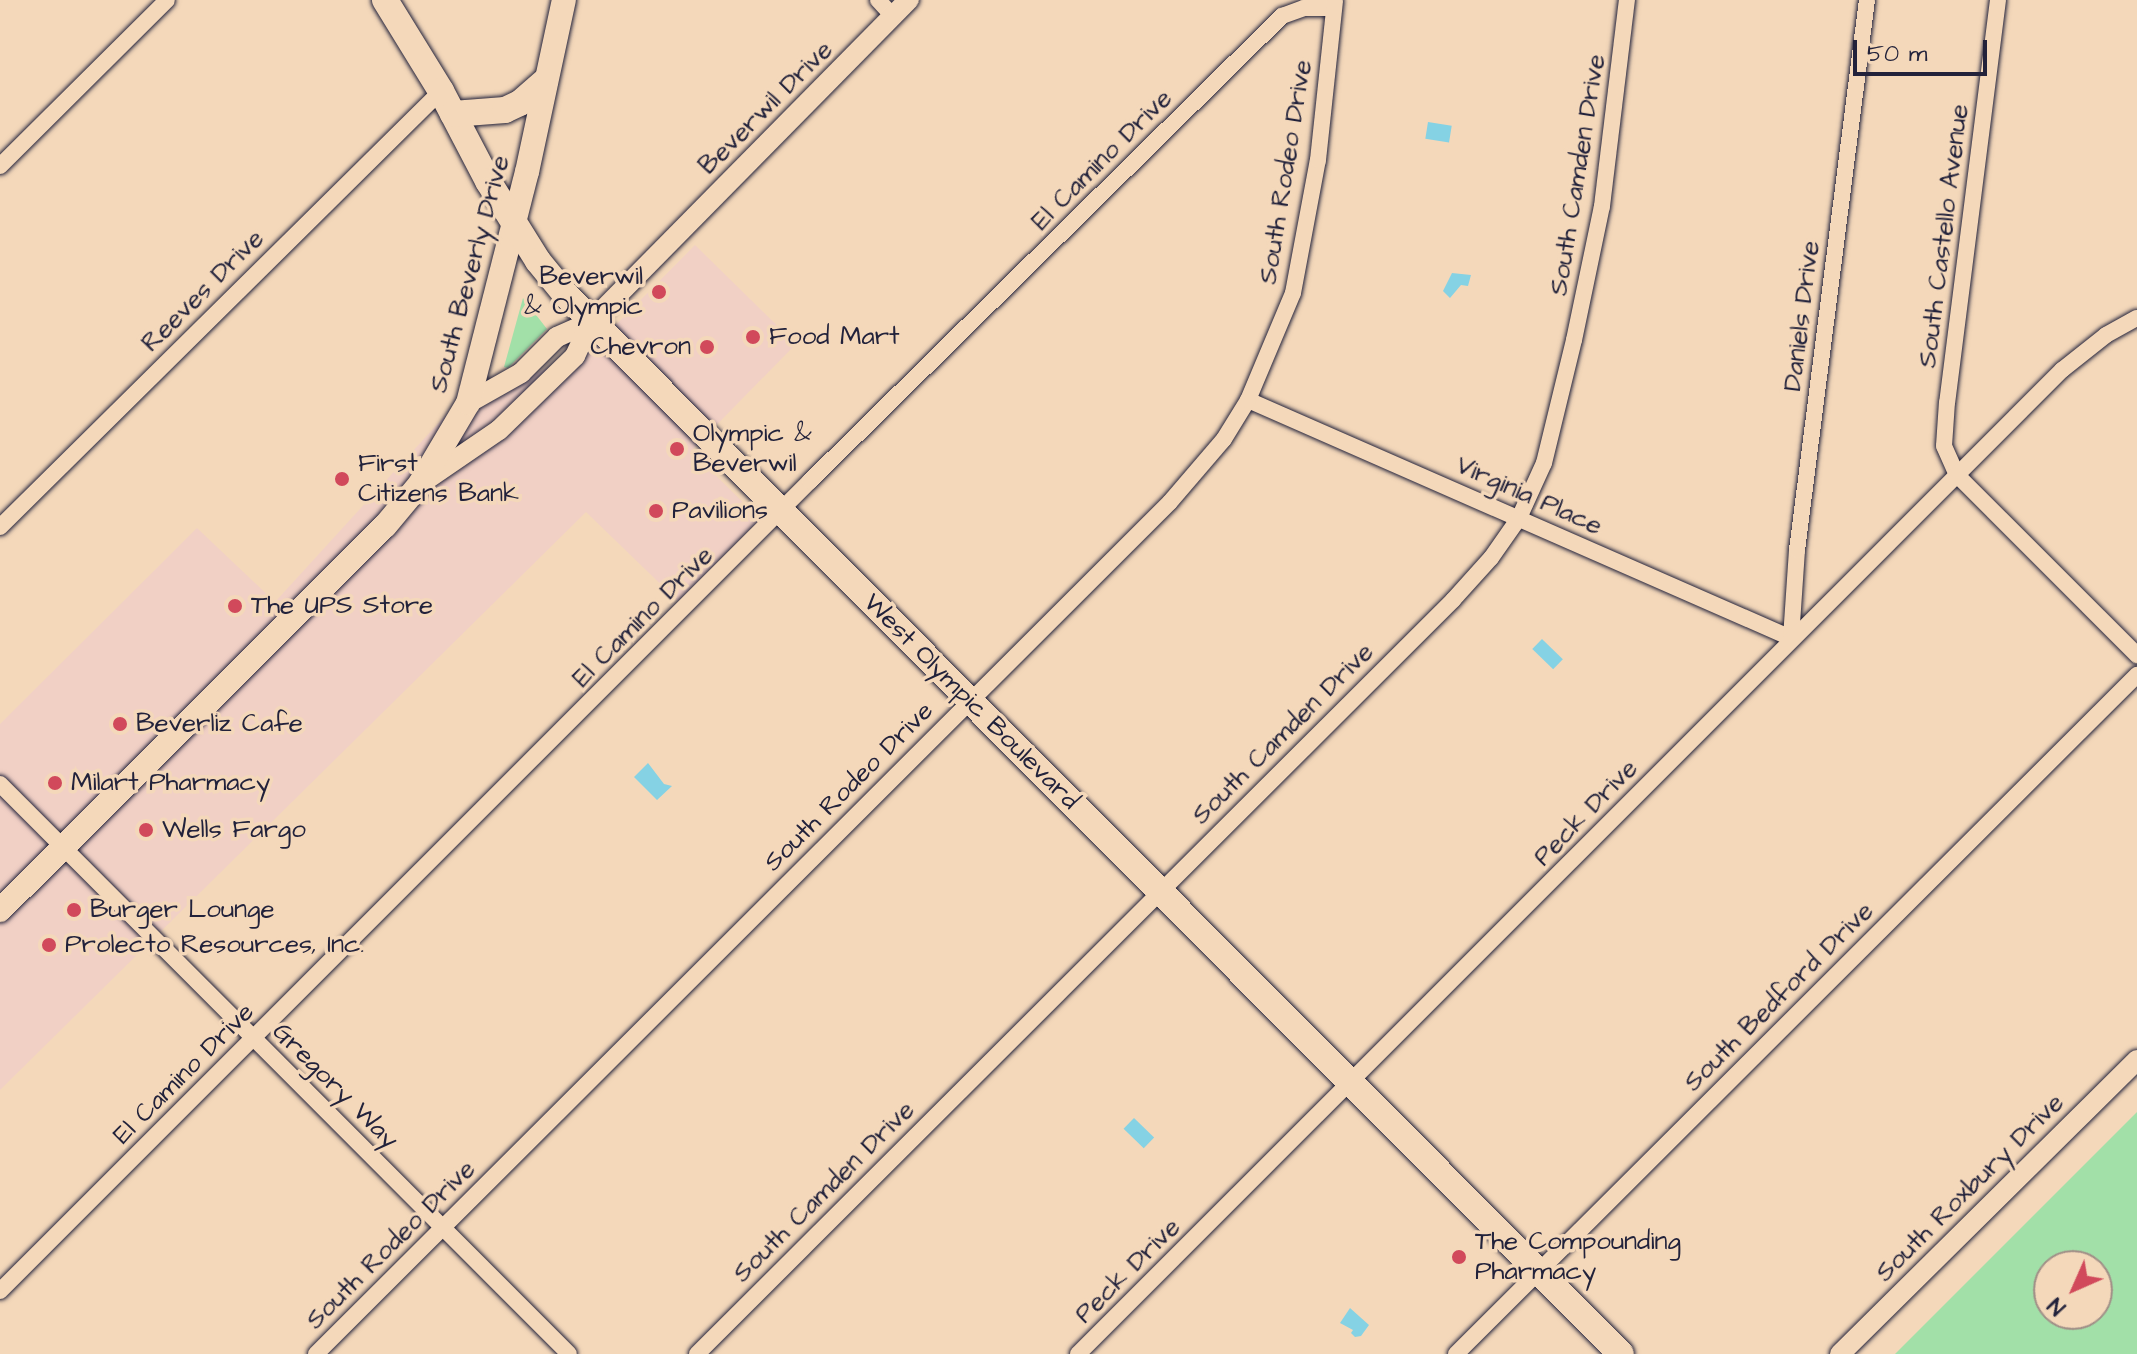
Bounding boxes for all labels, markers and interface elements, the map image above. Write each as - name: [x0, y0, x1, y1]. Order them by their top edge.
- scale bar: [1857, 24, 1991, 74]
- street label: Beverwil Drive: [693, 35, 839, 181]
- text: 50 m: [1867, 37, 1927, 71]
- street label: South Camden Drive: [1544, 52, 1612, 298]
- street label: South Rodeo Drive: [1253, 58, 1319, 286]
- street label: El Camino Drive: [1025, 83, 1179, 237]
- street label: South Castello Avenue: [1912, 102, 1976, 370]
- street label: South Beverly Drive: [423, 152, 517, 396]
- street label: Reeves Drive: [135, 223, 271, 359]
- street label: Daniels Drive: [1777, 239, 1827, 393]
- place label: Beverwil & Olympic: [524, 261, 643, 322]
- marker: Beverwil & Olympic: [650, 283, 668, 301]
- place label: Food Mart: [769, 321, 900, 353]
- marker: Food Mart: [744, 328, 762, 346]
- place label: Chevron: [590, 331, 691, 363]
- marker: Chevron: [698, 338, 716, 356]
- place label: Olympic & Beverwil: [693, 418, 812, 480]
- marker: Olympic & Beverwil: [668, 440, 686, 458]
- place label: First Citizens Bank: [358, 448, 519, 510]
- street label: Virginia Place: [1451, 450, 1607, 542]
- marker: First Citizens Bank: [333, 470, 351, 488]
- place label: Pavilions: [672, 495, 768, 527]
- marker: Pavilions: [647, 502, 665, 520]
- street label: El Camino Drive: [566, 540, 720, 694]
- street label: West Olympic Boulevard: [857, 588, 1085, 816]
- place label: The UPS Store: [251, 590, 433, 622]
- marker: The UPS Store: [226, 597, 244, 615]
- street label: South Camden Drive: [1186, 637, 1380, 831]
- street label: South Rodeo Drive: [758, 696, 940, 878]
- place label: Beverliz Cafe: [136, 708, 303, 740]
- marker: Beverliz Cafe: [111, 715, 129, 733]
- street label: Peck Drive: [1527, 753, 1645, 873]
- place label: Milart Pharmacy: [71, 767, 270, 799]
- marker: Milart Pharmacy: [46, 774, 64, 792]
- place label: Wells Fargo: [162, 814, 306, 846]
- marker: Wells Fargo: [137, 821, 155, 839]
- place label: Burger Lounge: [90, 894, 275, 926]
- street label: South Bedford Drive: [1678, 896, 1880, 1098]
- marker: Burger Lounge: [65, 901, 83, 919]
- place label: Prolecto Resources, Inc.: [65, 929, 364, 961]
- marker: Prolecto Resources, Inc.: [40, 936, 58, 954]
- street label: El Camino Drive: [107, 997, 261, 1151]
- street label: Gregory Way: [265, 1016, 405, 1156]
- street label: South Roxbury Drive: [1869, 1087, 2071, 1289]
- street label: South Camden Drive: [727, 1095, 921, 1289]
- street label: South Rodeo Drive: [300, 1154, 482, 1336]
- street label: Peck Drive: [1069, 1212, 1187, 1330]
- place label: The Compounding Pharmacy: [1475, 1226, 1681, 1288]
- marker: The Compounding Pharmacy: [1450, 1248, 1468, 1266]
- north arrow: [2033, 1250, 2113, 1330]
- text: N: [2041, 1290, 2073, 1322]

